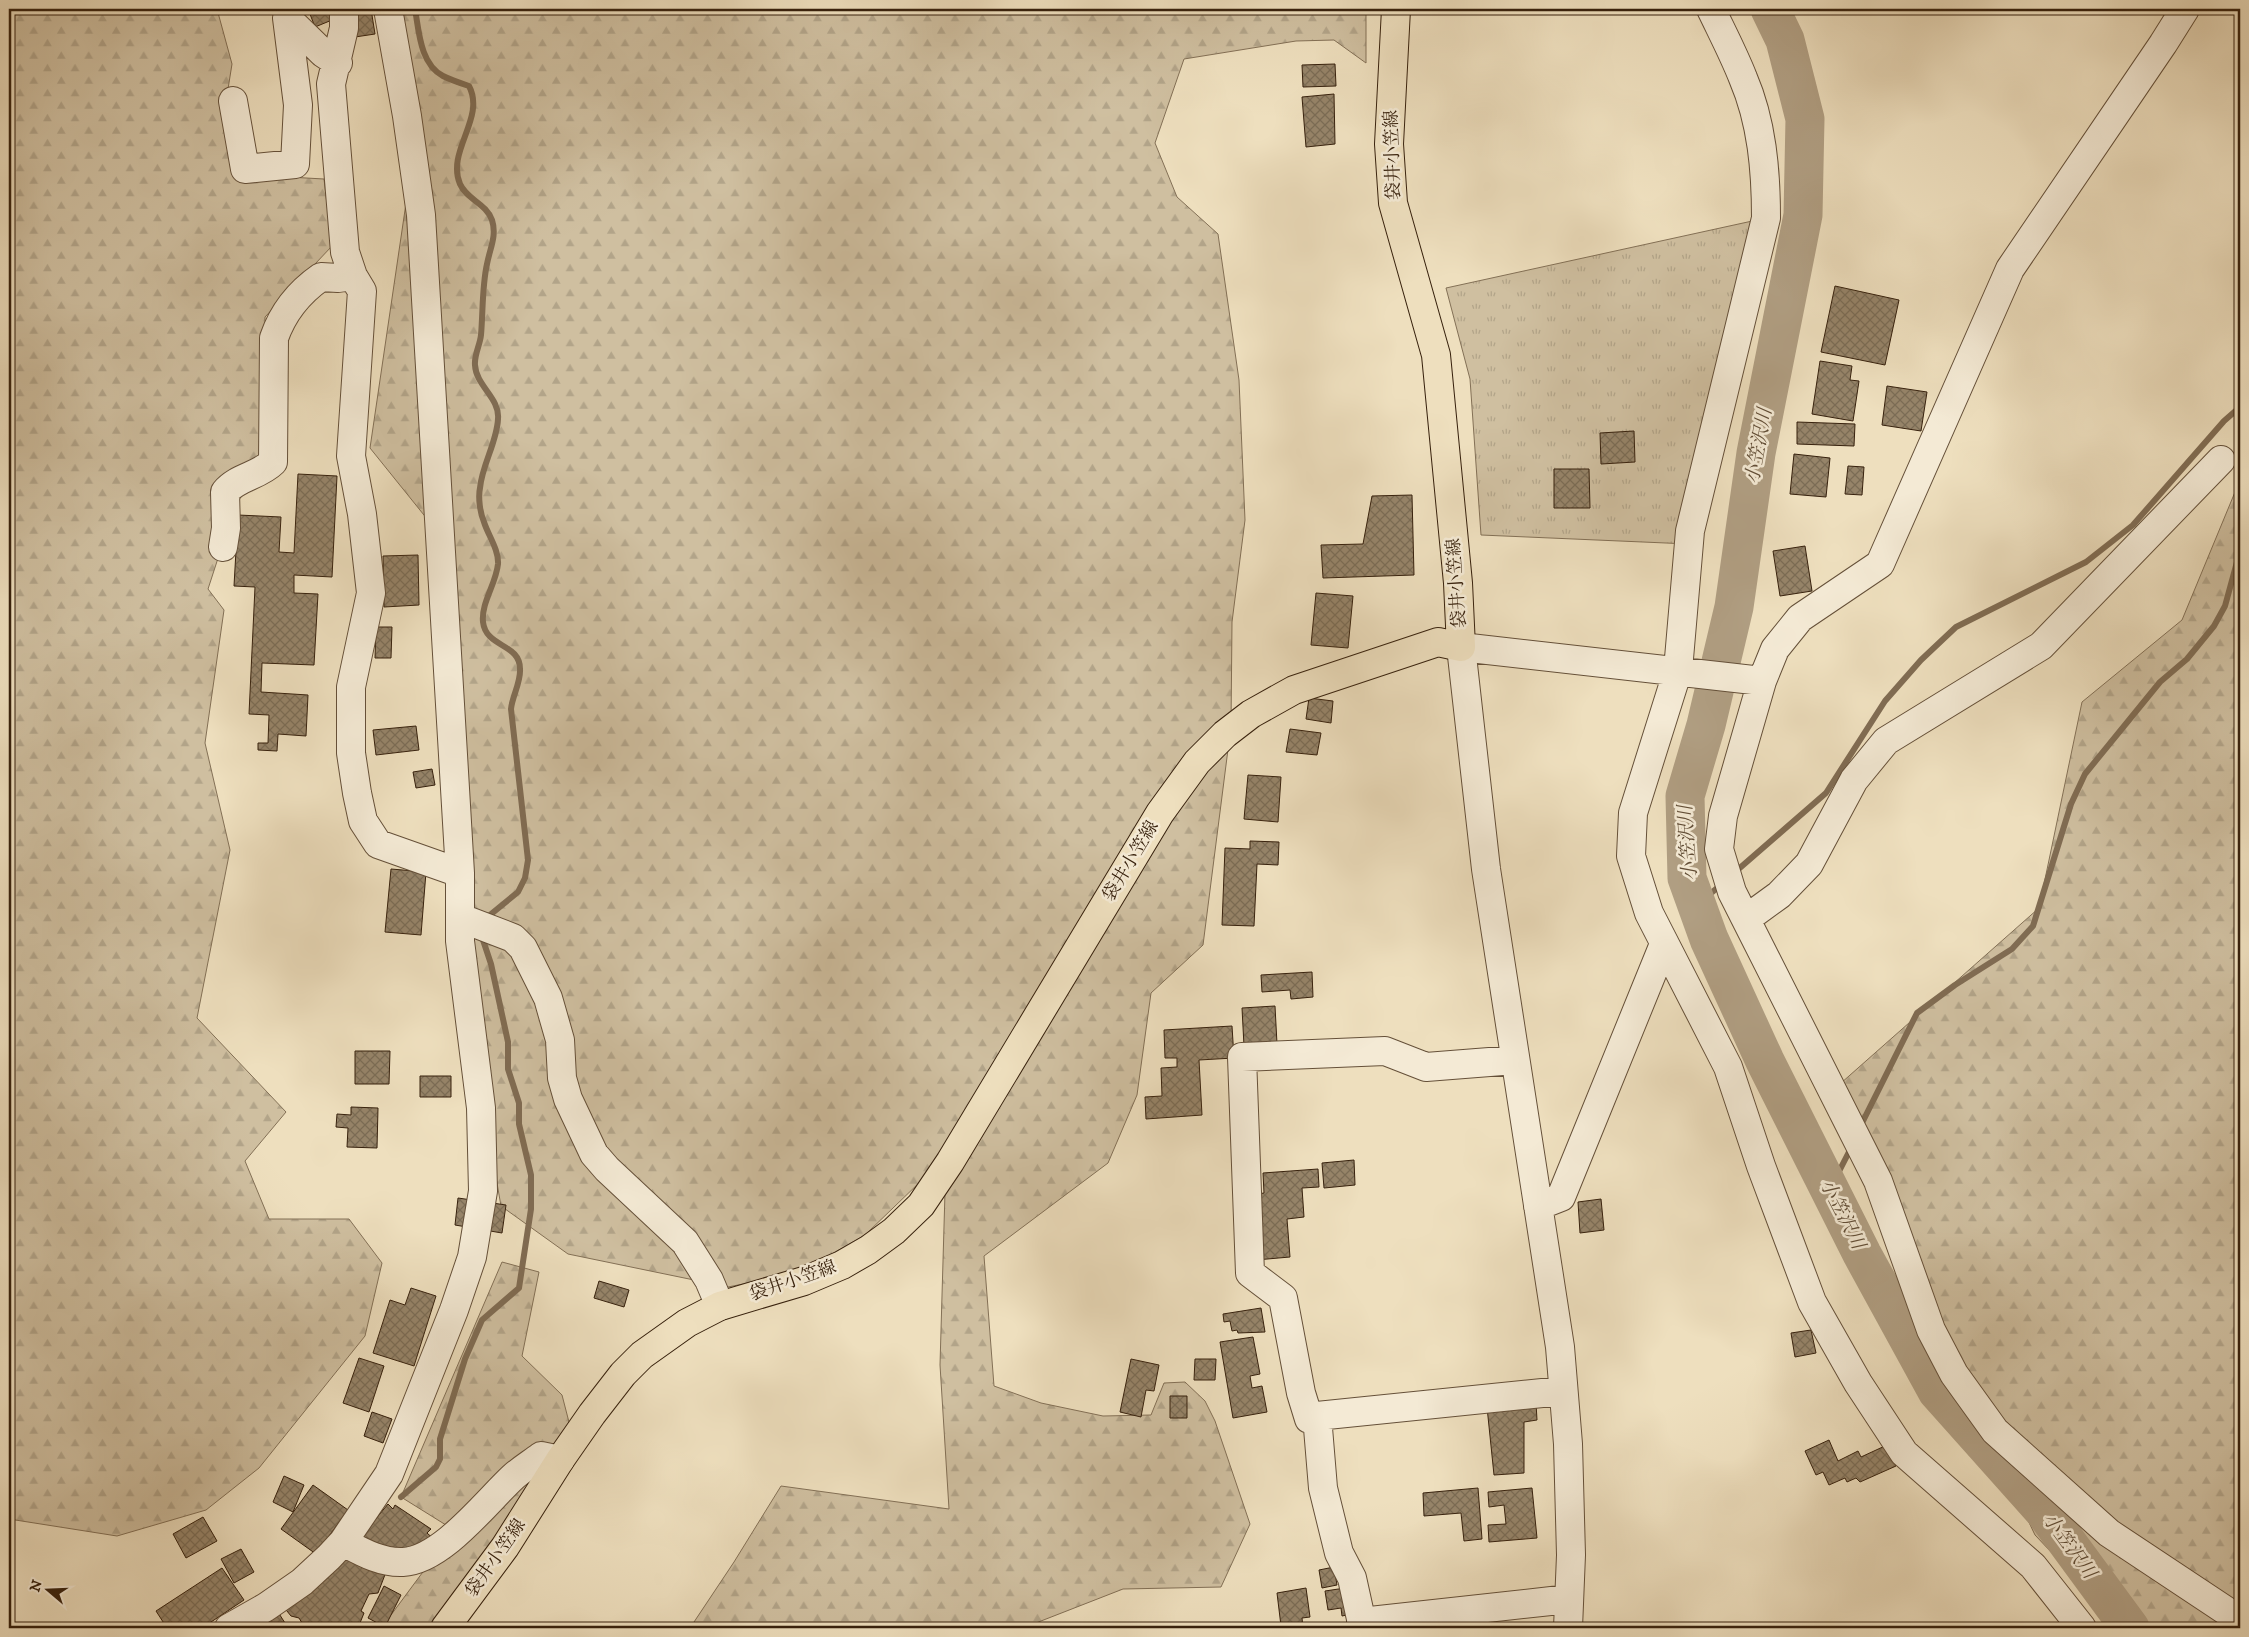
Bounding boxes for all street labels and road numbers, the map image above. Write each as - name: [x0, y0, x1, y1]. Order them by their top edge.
- street label: 袋井小笠線: [1380, 110, 1406, 200]
- street label: 袋井小笠線: [1443, 537, 1471, 629]
- street label: 袋井小笠線: [1098, 817, 1164, 905]
- street label: 袋井小笠線: [747, 1256, 839, 1306]
- street label: 袋井小笠線: [461, 1515, 531, 1601]

